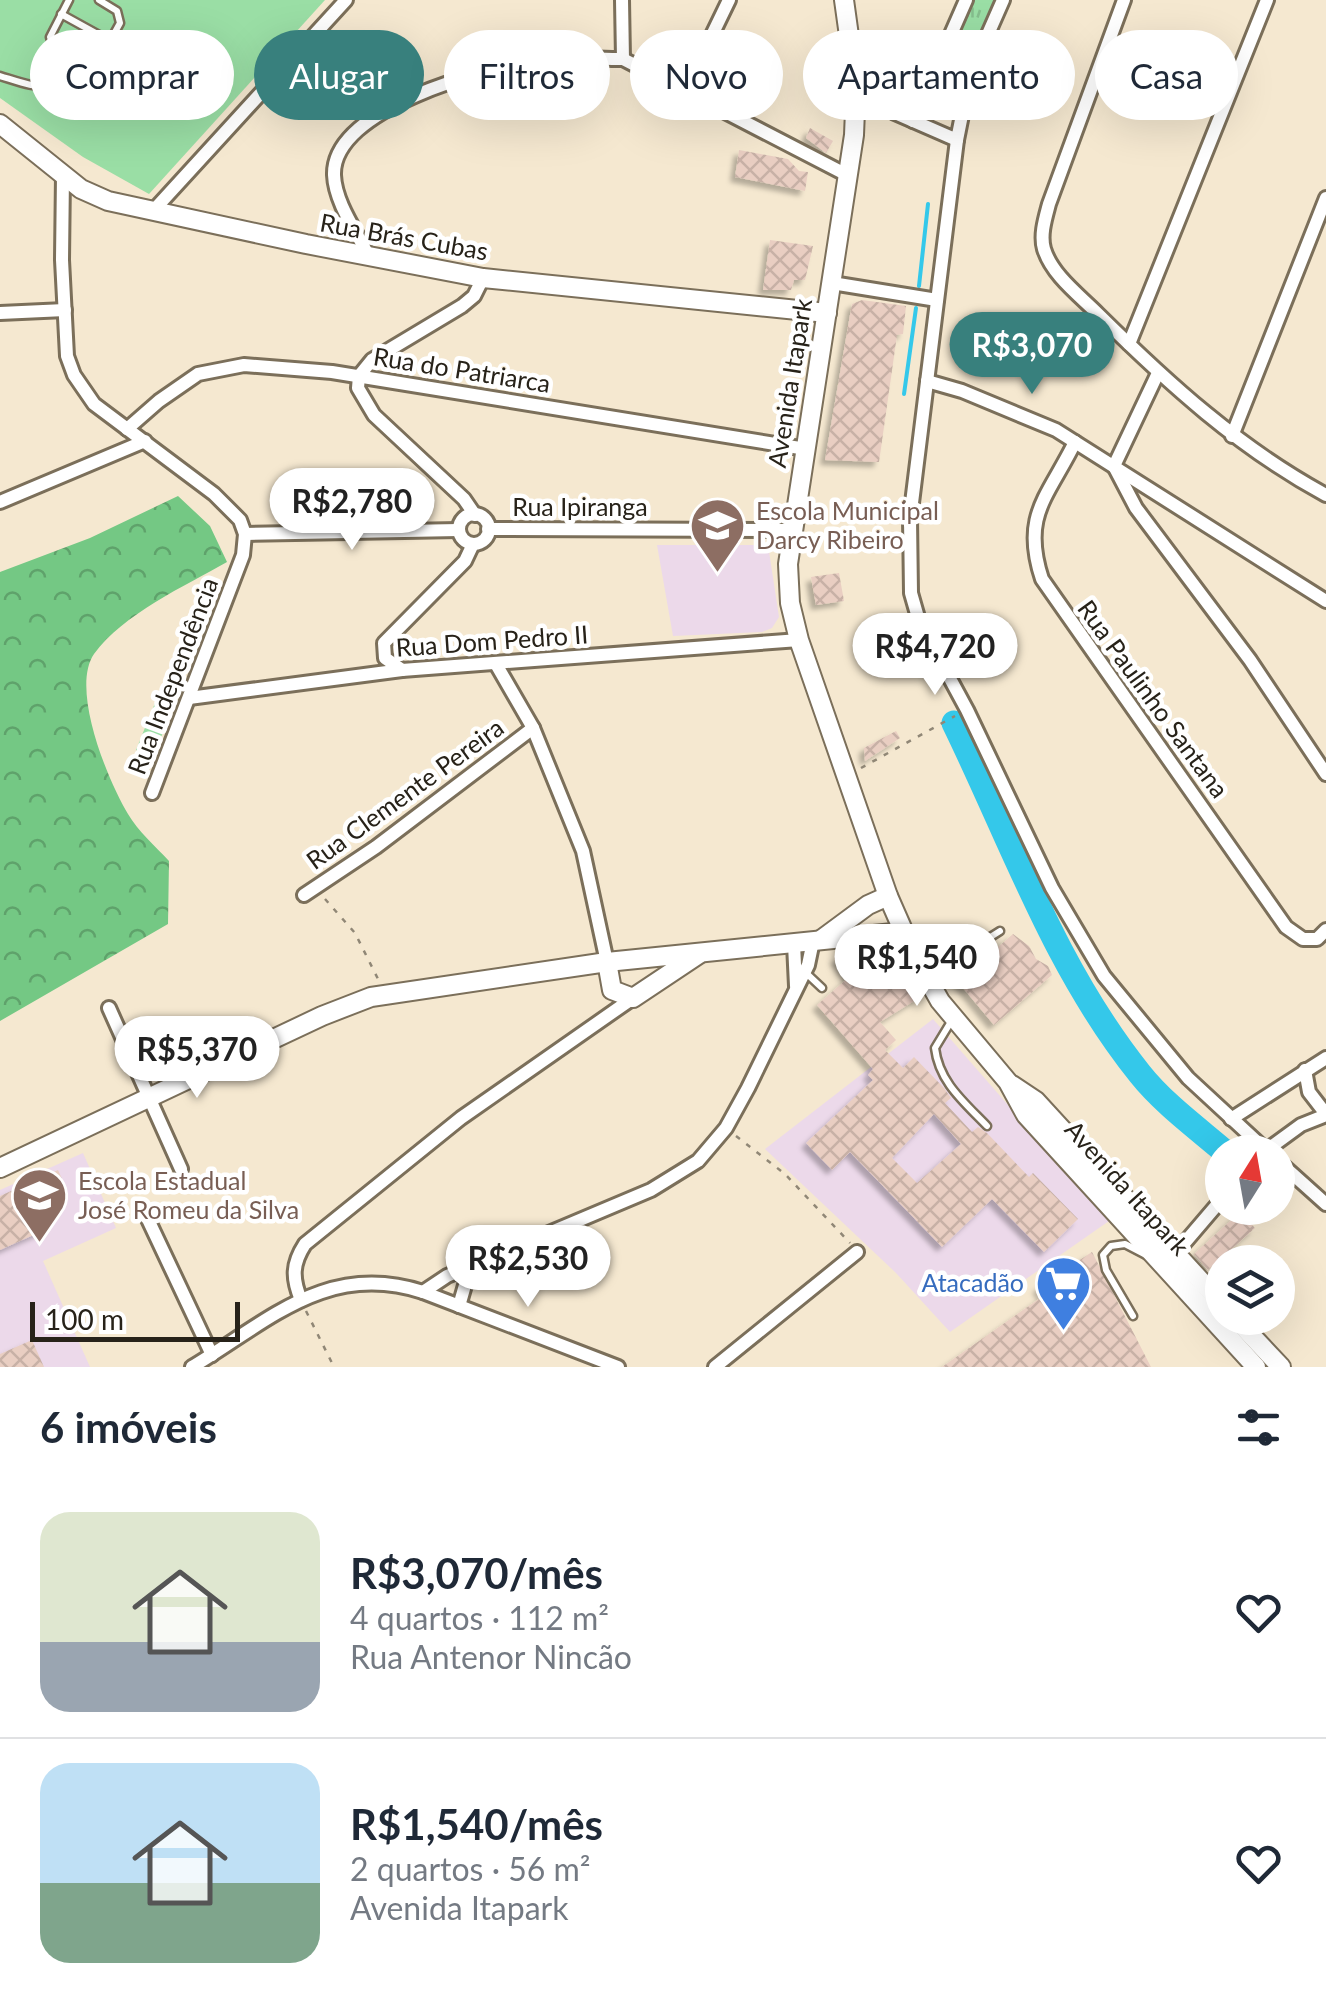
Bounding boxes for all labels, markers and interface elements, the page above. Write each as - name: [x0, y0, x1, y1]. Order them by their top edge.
- chip: Comprar: [30, 30, 234, 120]
- chip: Alugar: [254, 30, 424, 120]
- chip: Filtros: [444, 30, 610, 120]
- chip: Novo: [630, 30, 783, 120]
- chip: Apartamento: [803, 30, 1075, 120]
- chip: Casa: [1095, 30, 1238, 120]
- street label: Rua Brás Cubas: [318, 206, 491, 266]
- street label: Avenida Itapark: [761, 296, 817, 469]
- pin: R$3,070: [940, 312, 1124, 397]
- text: R$3,070: [972, 325, 1092, 364]
- street label: Rua do Patriarca: [372, 340, 553, 398]
- pin: R$2,780: [260, 468, 444, 553]
- text: R$2,780: [292, 481, 412, 520]
- street label: Rua Ipiranga: [512, 491, 648, 521]
- school or university icon: Escola Municipal Darcy Ribeiro: [687, 495, 747, 574]
- place label: Escola Municipal Darcy Ribeiro: [756, 495, 939, 554]
- street label: Rua Independência: [121, 573, 223, 778]
- street label: Rua Paulinho Santana: [1072, 594, 1235, 803]
- pin: R$4,720: [843, 613, 1027, 698]
- street label: Rua Dom Pedro II: [395, 618, 589, 662]
- text: R$4,720: [875, 626, 995, 665]
- street label: Rua Clemente Pereira: [300, 712, 509, 875]
- pin: R$1,540: [825, 924, 1009, 1009]
- text: R$1,540: [857, 937, 977, 976]
- pin: R$5,370: [105, 1016, 289, 1101]
- text: R$5,370: [137, 1029, 257, 1068]
- street label: Avenida Itapark: [1059, 1114, 1196, 1261]
- north arrow: [1205, 1135, 1295, 1225]
- map controls: [1205, 1135, 1295, 1335]
- school or university icon: Escola Estadual José Romeu da Silva: [9, 1165, 69, 1244]
- place label: Escola Estadual José Romeu da Silva: [78, 1165, 299, 1224]
- pin: R$2,530: [436, 1225, 620, 1310]
- text: R$2,530: [468, 1238, 588, 1277]
- button: layers: [1205, 1245, 1295, 1335]
- supermarket icon: Atacadão: [1033, 1253, 1093, 1332]
- place label: Atacadão: [921, 1267, 1024, 1297]
- scale bar: [30, 1297, 240, 1342]
- text: 100 m: [45, 1302, 124, 1336]
- icon: filters: [1231, 1400, 1286, 1455]
- text: 6 imóveis: [40, 1402, 217, 1452]
- text: R$3,070/mês: [350, 1548, 603, 1598]
- icon: home: [120, 1552, 240, 1672]
- icon: heart: [1231, 1585, 1286, 1640]
- text: 4 quartos · 112 m²: [350, 1598, 609, 1637]
- text: Rua Antenor Nincão: [350, 1637, 632, 1676]
- text: R$1,540/mês: [350, 1799, 603, 1849]
- icon: home: [120, 1803, 240, 1923]
- icon: heart: [1231, 1836, 1286, 1891]
- text: 2 quartos · 56 m²: [350, 1849, 590, 1888]
- text: Avenida Itapark: [350, 1888, 569, 1927]

